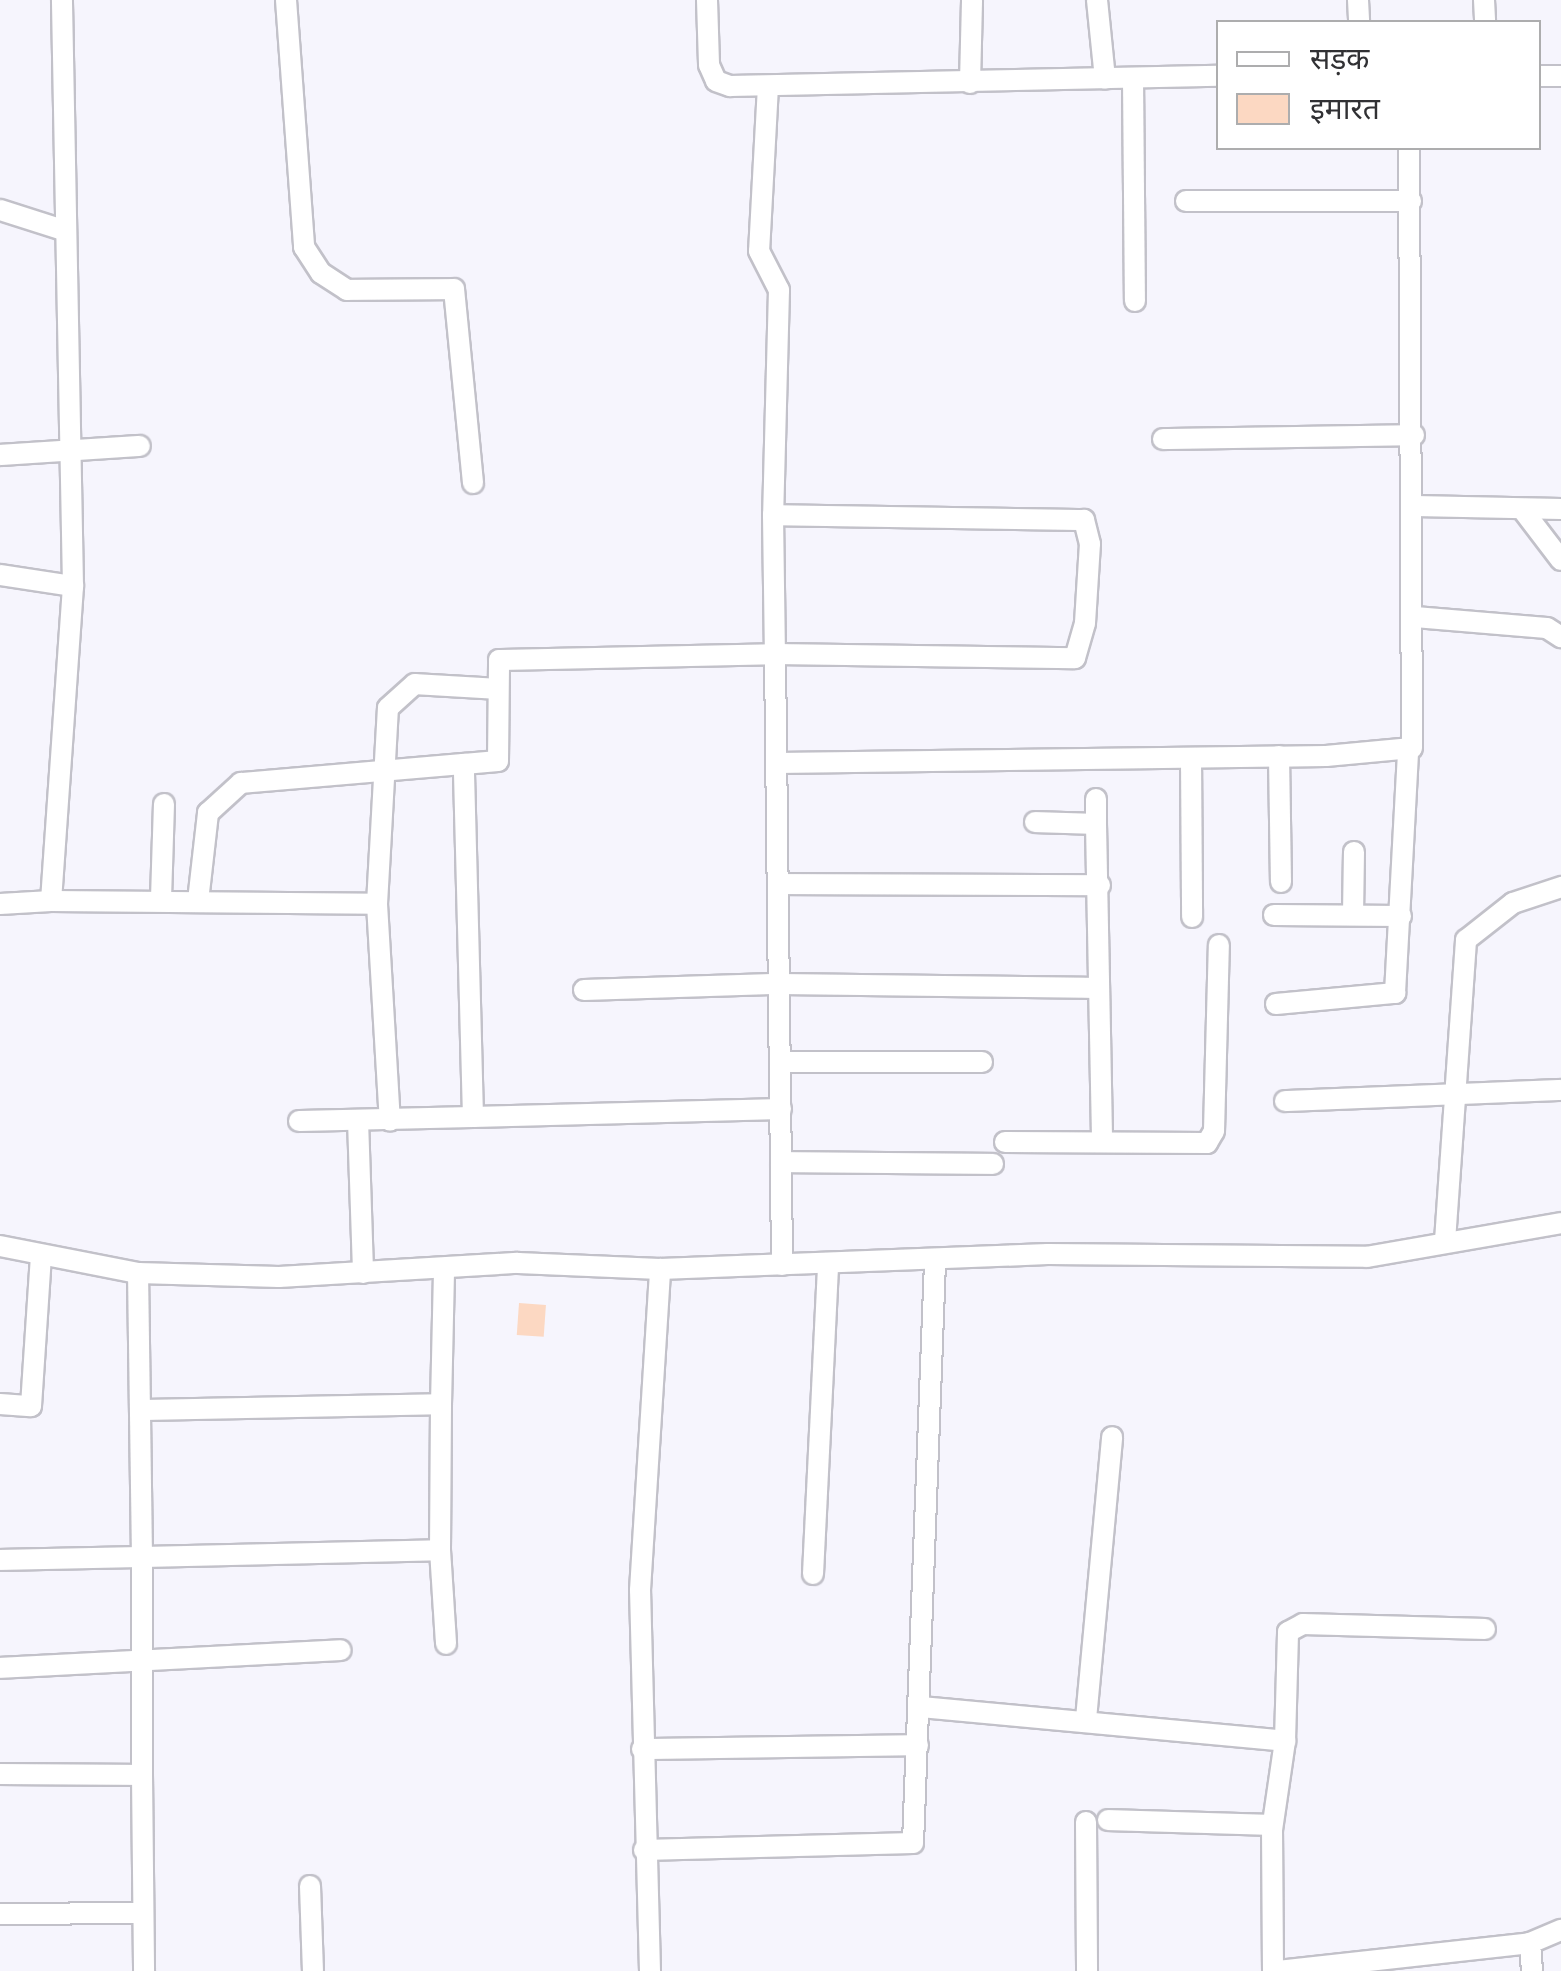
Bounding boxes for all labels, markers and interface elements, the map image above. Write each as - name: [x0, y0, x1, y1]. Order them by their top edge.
- legend: [1216, 20, 1541, 150]
- text: सड़क: [1310, 37, 1369, 78]
- text: इमारत: [1310, 87, 1380, 128]

